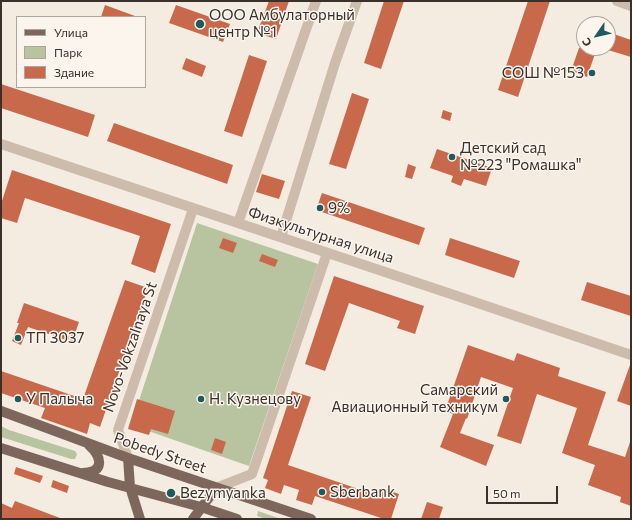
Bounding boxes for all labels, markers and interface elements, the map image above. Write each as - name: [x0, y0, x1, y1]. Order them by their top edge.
- place label: ООО Амбулаторный центр №1: [209, 6, 355, 41]
- legend: [16, 16, 146, 88]
- north arrow: [576, 16, 616, 56]
- marker: ООО Амбулаторный центр №1: [194, 18, 206, 30]
- text: Улица: [54, 25, 88, 39]
- text: С: [579, 36, 594, 49]
- text: Парк: [54, 45, 83, 59]
- place label: СОШ №153: [502, 64, 584, 82]
- text: Здание: [54, 65, 94, 79]
- marker: СОШ №153: [587, 68, 597, 78]
- place label: Детский сад №223 "Ромашка": [460, 139, 582, 174]
- marker: Детский сад №223 "Ромашка": [447, 152, 457, 162]
- place label: 9%: [328, 199, 350, 217]
- street label: Физкультурная улица: [246, 203, 396, 267]
- marker: 9%: [315, 203, 325, 213]
- street label: Novo-Vokzalnaya St: [99, 279, 161, 415]
- place label: ТП 3037: [26, 329, 84, 347]
- marker: ТП 3037: [13, 333, 23, 343]
- place label: Самарский Авиационный техникум: [331, 381, 498, 416]
- place label: У Палыча: [26, 390, 93, 408]
- place label: Н. Кузнецову: [209, 390, 301, 408]
- marker: У Палыча: [13, 394, 23, 404]
- marker: Н. Кузнецову: [196, 394, 206, 404]
- marker: Самарский Авиационный техникум: [501, 394, 511, 404]
- street label: Pobedy Street: [111, 429, 209, 477]
- scale bar: [488, 478, 560, 504]
- place label: Sberbank: [330, 483, 395, 501]
- place label: Bezymyanka: [180, 484, 266, 502]
- text: 50 m: [493, 486, 521, 500]
- marker: Bezymyanka: [165, 487, 177, 499]
- marker: Sberbank: [317, 487, 327, 497]

